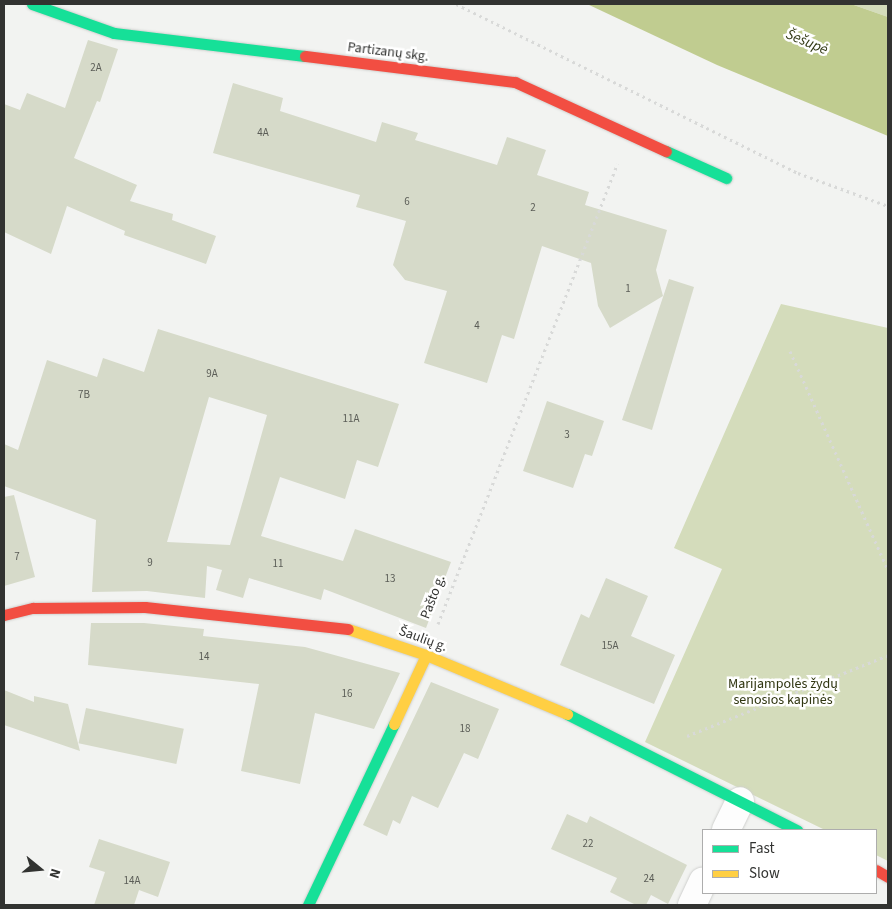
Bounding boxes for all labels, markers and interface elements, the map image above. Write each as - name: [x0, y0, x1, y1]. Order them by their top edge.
- water label: Šešupė: [783, 25, 831, 59]
- street label: Partizanų skg.: [347, 39, 429, 65]
- house number: 2A: [90, 61, 102, 75]
- house number: 4A: [257, 126, 269, 140]
- house number: 6: [404, 195, 410, 209]
- house number: 2: [530, 201, 536, 215]
- house number: 1: [625, 282, 631, 296]
- house number: 4: [474, 319, 480, 333]
- house number: 9A: [206, 367, 218, 381]
- house number: 7B: [78, 388, 90, 402]
- house number: 11A: [343, 412, 359, 426]
- house number: 3: [564, 428, 570, 442]
- house number: 7: [14, 550, 20, 564]
- house number: 9: [147, 556, 153, 570]
- house number: 11: [273, 557, 283, 571]
- house number: 13: [385, 572, 395, 586]
- street label: Pašto g.: [417, 573, 449, 621]
- street label: Šaulių g.: [397, 623, 449, 655]
- house number: 15A: [602, 639, 618, 653]
- house number: 14: [199, 650, 209, 664]
- park label: Marijampolės žydų senosios kapinės: [728, 676, 838, 709]
- house number: 16: [342, 687, 352, 701]
- house number: 18: [460, 722, 470, 736]
- legend: [702, 829, 877, 894]
- house number: 22: [583, 837, 593, 851]
- text: Fast: [749, 838, 775, 859]
- north arrow: [15, 844, 65, 894]
- text: Slow: [749, 863, 780, 884]
- text: N: [43, 866, 65, 881]
- house number: 24: [644, 872, 654, 886]
- house number: 14A: [124, 874, 140, 888]

